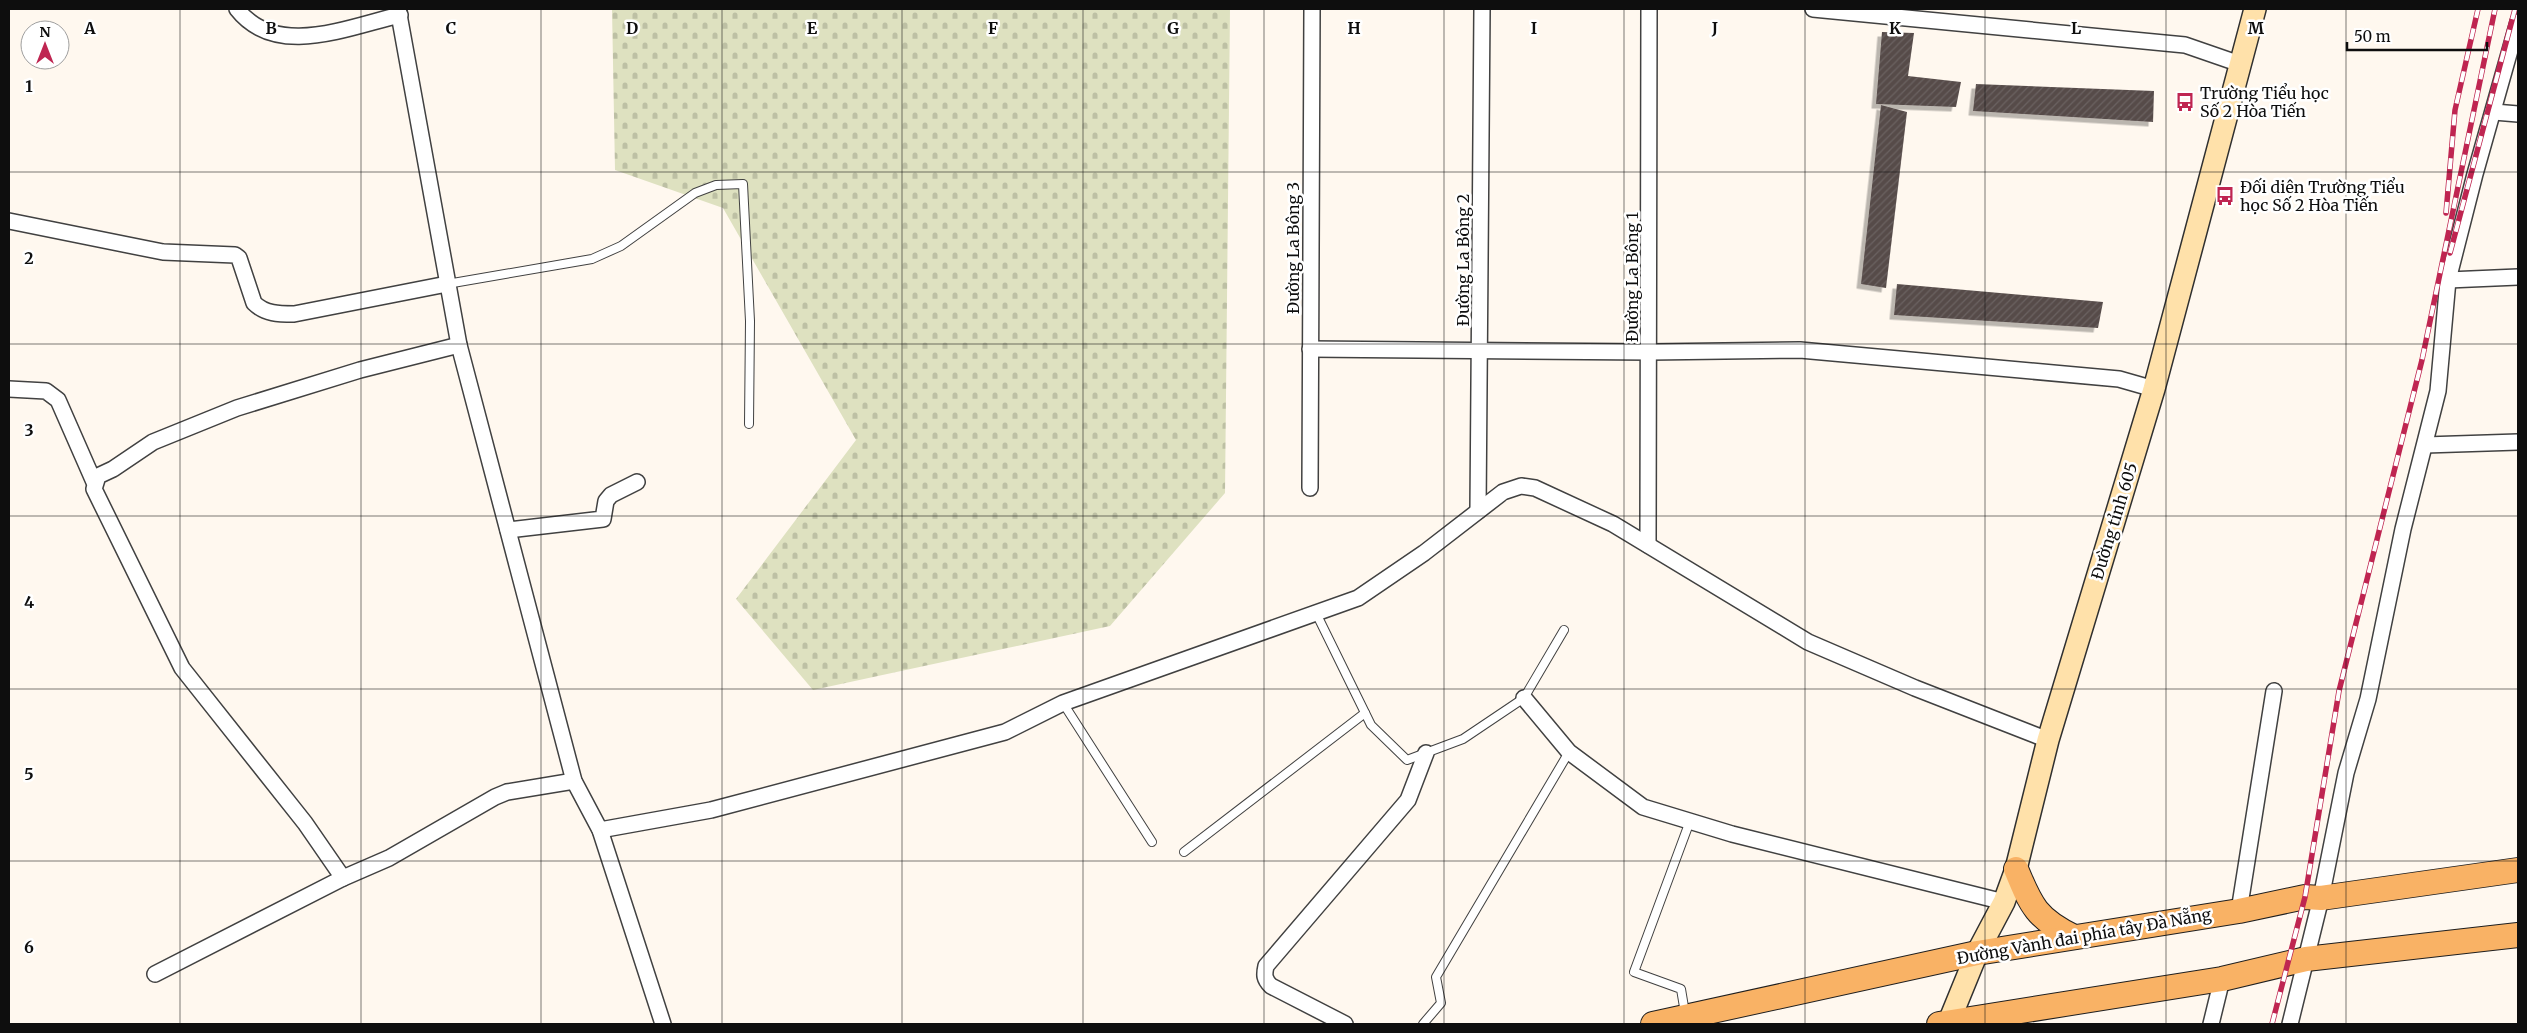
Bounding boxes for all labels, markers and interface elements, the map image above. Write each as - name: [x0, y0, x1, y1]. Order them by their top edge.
- text: A: [83, 18, 96, 38]
- text: B: [265, 18, 277, 38]
- text: C: [446, 18, 456, 38]
- text: D: [626, 18, 638, 38]
- text: E: [807, 18, 818, 38]
- text: F: [988, 18, 998, 38]
- text: G: [1167, 18, 1179, 38]
- text: H: [1347, 18, 1361, 38]
- text: I: [1531, 18, 1537, 38]
- text: J: [1711, 18, 1718, 38]
- text: K: [1889, 18, 1901, 38]
- text: L: [2071, 18, 2081, 38]
- text: M: [2248, 18, 2265, 38]
- north arrow: [20, 20, 70, 70]
- scale bar: [2347, 20, 2487, 52]
- text: N: [39, 23, 51, 41]
- text: 50 m: [2354, 27, 2391, 46]
- text: 1: [25, 76, 33, 96]
- place label: Trường Tiểu học Số 2 Hòa Tiến: [2200, 83, 2329, 121]
- bus stop icon: Trường Tiểu học Số 2 Hòa Tiến: [2174, 91, 2196, 113]
- place label: Đối diện Trường Tiểu học Số 2 Hòa Tiến: [2240, 177, 2405, 215]
- street label: Đường La Bông 3: [1283, 182, 1303, 314]
- bus stop icon: Đối diện Trường Tiểu học Số 2 Hòa Tiến: [2214, 185, 2236, 207]
- street label: Đường La Bông 2: [1453, 194, 1473, 326]
- street label: Đường La Bông 1: [1622, 212, 1642, 342]
- text: 2: [24, 248, 34, 268]
- text: 3: [24, 420, 34, 440]
- street label: Đường tỉnh 605: [2087, 460, 2141, 582]
- text: 4: [24, 592, 34, 612]
- text: 5: [24, 764, 34, 784]
- street label: Đường Vành đai phía tây Đà Nẵng: [1955, 904, 2213, 968]
- text: 6: [24, 937, 34, 957]

